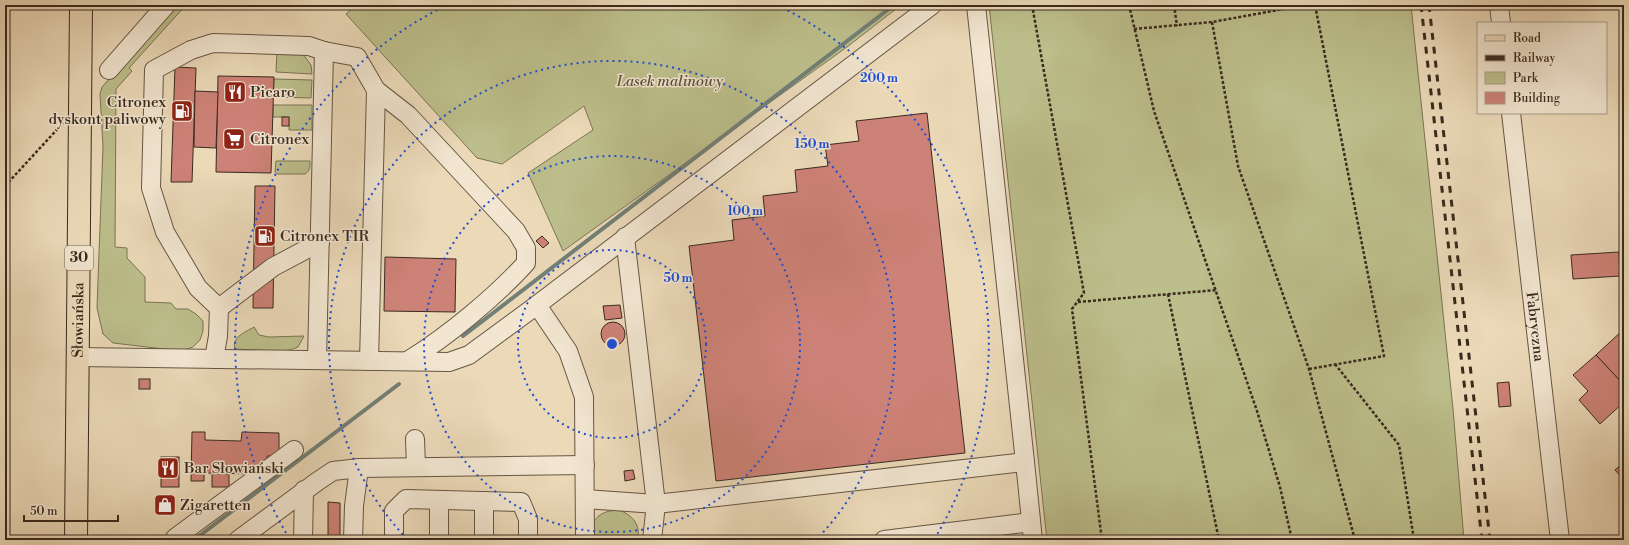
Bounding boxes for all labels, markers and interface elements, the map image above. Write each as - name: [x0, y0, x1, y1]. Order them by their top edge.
- legend: [1477, 22, 1607, 114]
- text: Road: [1513, 31, 1541, 46]
- text: Railway: [1513, 51, 1555, 66]
- text: 200 m: [860, 71, 898, 86]
- text: Park: [1513, 71, 1539, 86]
- park label: Lasek malinowy: [616, 72, 724, 91]
- restaurant icon: Picaro: [222, 79, 248, 105]
- place label: Picaro: [250, 83, 295, 102]
- text: Building: [1512, 91, 1561, 106]
- place label: Citronex dyskont paliwowy: [48, 93, 167, 129]
- fuel station icon: Citronex dyskont paliwowy: [169, 98, 195, 124]
- supermarket icon: Citronex: [221, 126, 247, 152]
- place label: Citronex: [250, 130, 310, 149]
- text: 150 m: [795, 137, 829, 152]
- text: 100 m: [727, 204, 763, 219]
- fuel station icon: Citronex TIR: [252, 223, 278, 249]
- place label: Citronex TIR: [280, 227, 370, 246]
- road number: 30: [65, 246, 93, 270]
- text: 50 m: [663, 271, 693, 286]
- street label: Słowiańska: [68, 282, 88, 358]
- street label: Fabryczna: [1522, 291, 1549, 363]
- centre of rings: [605, 337, 619, 351]
- restaurant icon: Bar Słowiański: [155, 455, 181, 481]
- place label: Bar Słowiański: [183, 459, 284, 478]
- shop icon: Zigaretten: [152, 492, 178, 518]
- place label: Zigaretten: [180, 496, 251, 515]
- scale bar: [24, 497, 118, 523]
- text: 50 m: [30, 504, 58, 519]

